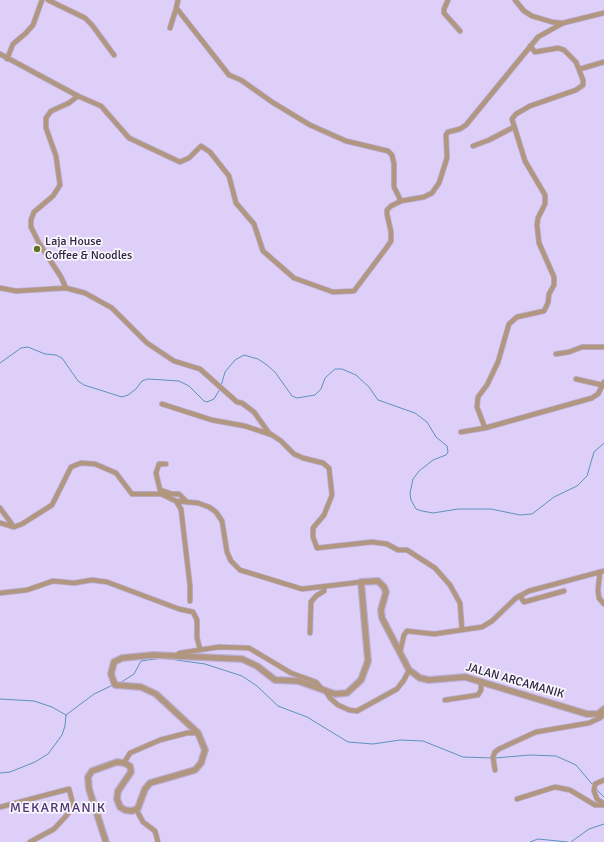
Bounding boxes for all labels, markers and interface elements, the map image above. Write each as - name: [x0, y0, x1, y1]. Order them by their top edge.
- place label: Laja House Coffee & Noodles: [45, 235, 132, 263]
- marker: Laja House Coffee & Noodles: [32, 244, 42, 254]
- street label: JALAN ARCAMANIK: [464, 660, 566, 702]
- district label: MEKARMANIK: [10, 800, 106, 816]

